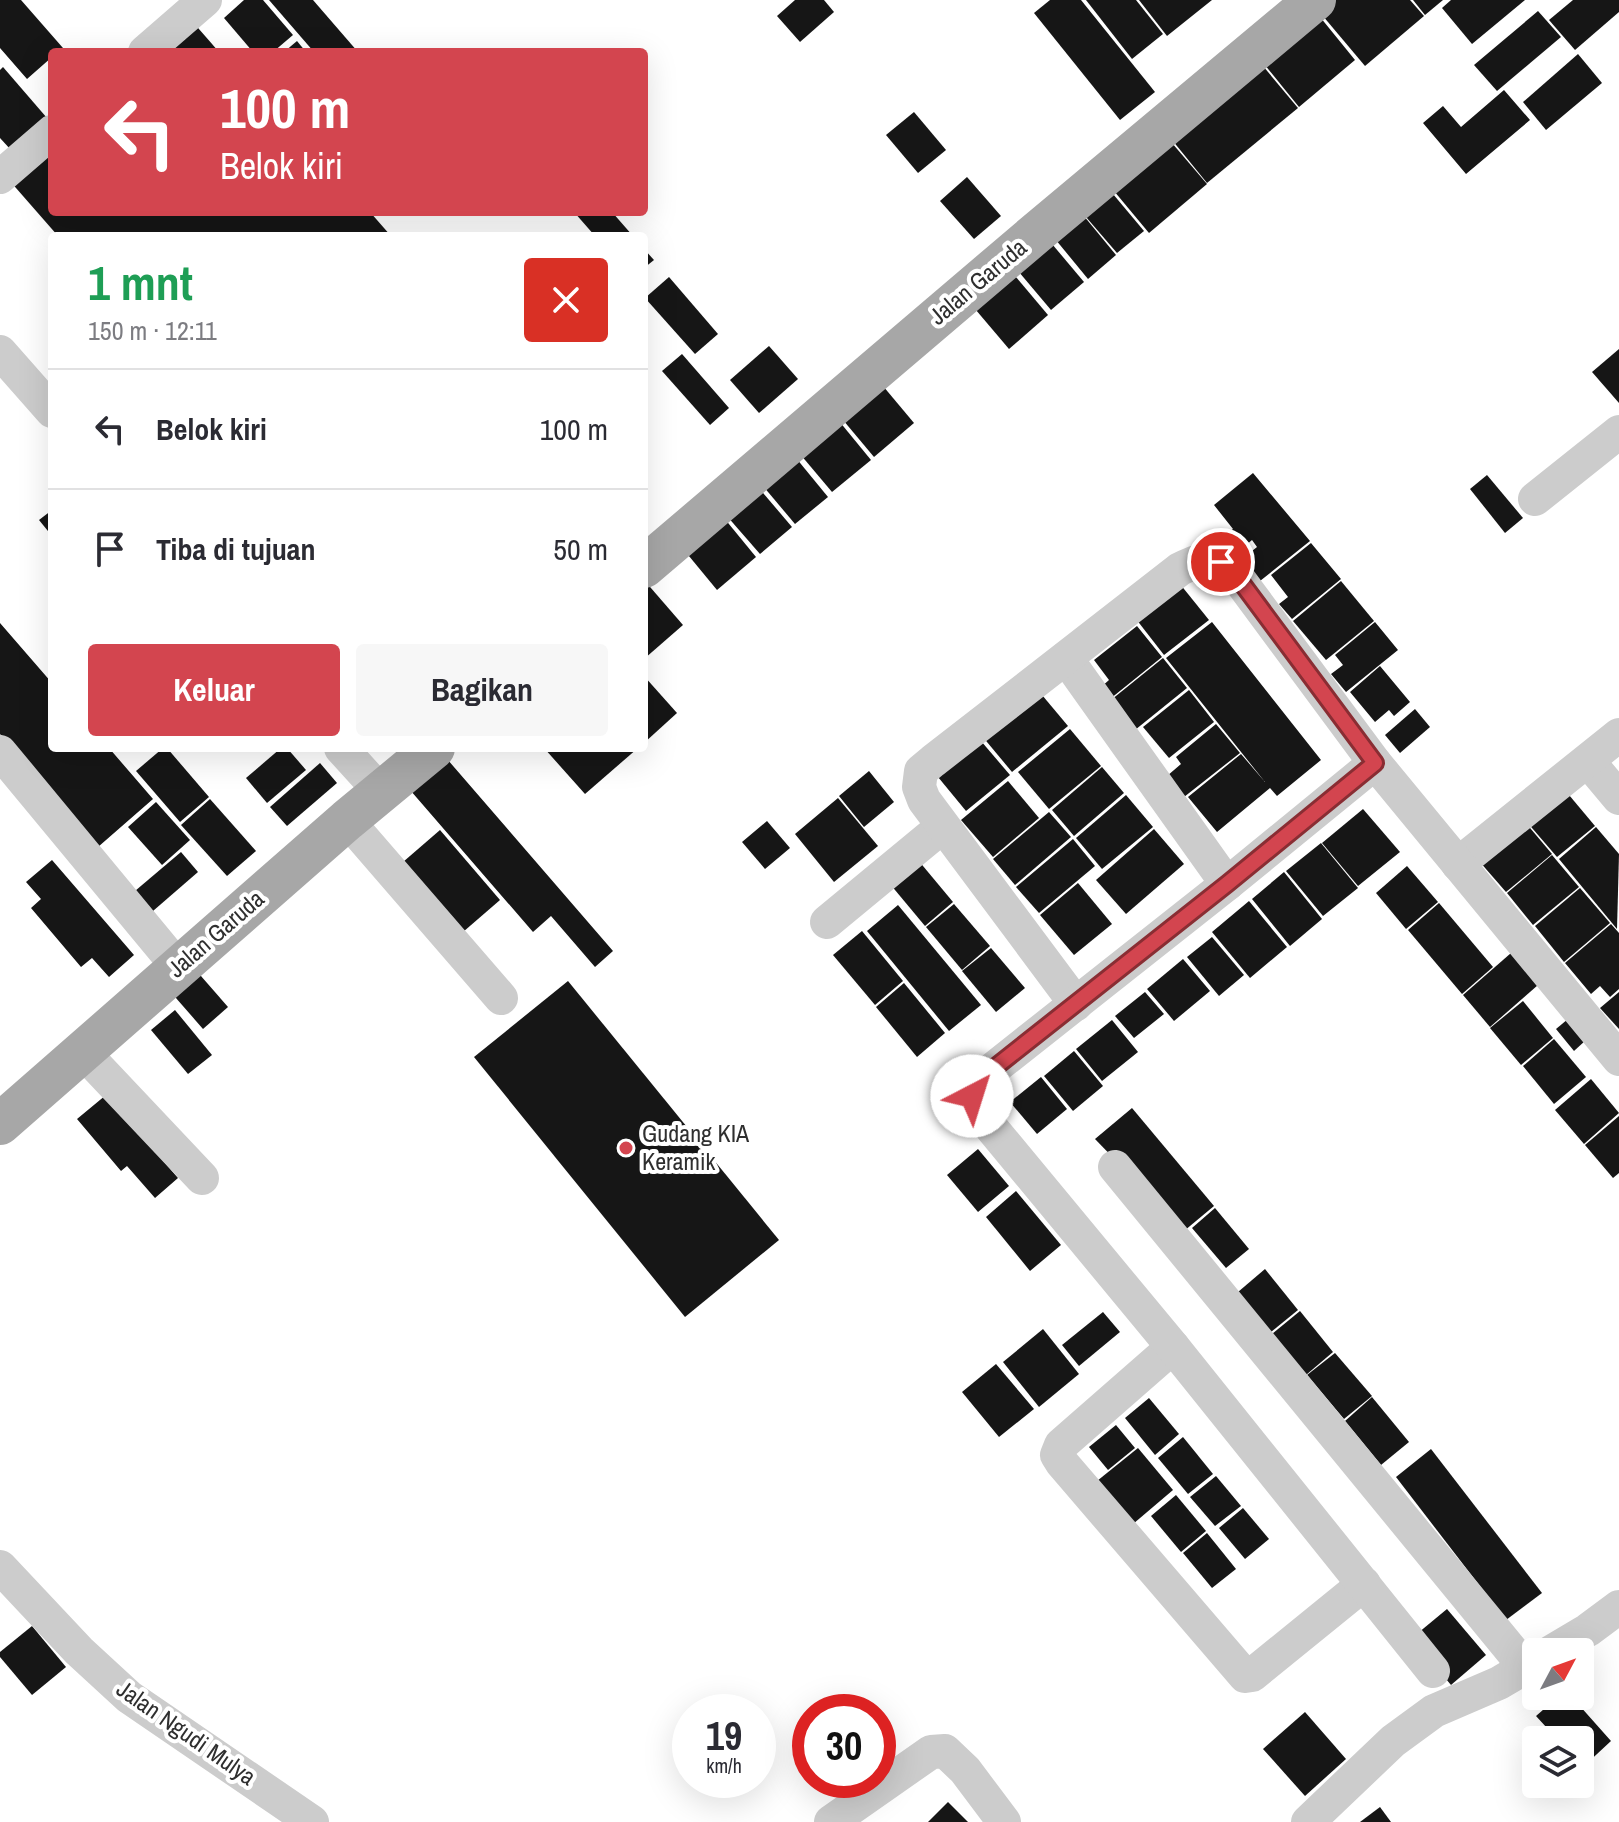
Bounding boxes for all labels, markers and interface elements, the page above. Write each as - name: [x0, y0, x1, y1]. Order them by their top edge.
- text: 100 m: [220, 70, 350, 145]
- icon: left: [88, 80, 192, 184]
- text: Belok kiri: [220, 142, 343, 190]
- street label: Jalan Garuda: [922, 231, 1033, 331]
- text: 1 mnt: [88, 250, 193, 315]
- button: close: [524, 258, 608, 342]
- text: 150 m · 12:11: [88, 313, 217, 348]
- icon: left: [88, 407, 132, 451]
- text: Belok kiri: [156, 409, 267, 449]
- text: 100 m: [540, 409, 608, 449]
- icon: arrive: [88, 527, 132, 571]
- pin: [1187, 528, 1255, 596]
- text: Tiba di tujuan: [156, 529, 316, 569]
- text: 50 m: [553, 529, 608, 569]
- icon: arrive: [1199, 540, 1243, 584]
- button: Keluar: [88, 644, 340, 736]
- button: Bagikan: [356, 644, 608, 736]
- street label: Jalan Garuda: [160, 882, 270, 984]
- position arrow: [930, 1054, 1014, 1138]
- place label: Gudang KIA Keramik: [642, 1117, 750, 1177]
- marker: Gudang KIA Keramik: [617, 1139, 635, 1157]
- north arrow: [1522, 1638, 1594, 1710]
- map controls: [1522, 1638, 1594, 1798]
- street label: Jalan Ngudi Mulya: [111, 1672, 263, 1792]
- speed limit sign: 30: [792, 1694, 896, 1798]
- text: 19: [706, 1709, 742, 1762]
- button: layers: [1522, 1726, 1594, 1798]
- text: km/h: [706, 1752, 742, 1779]

